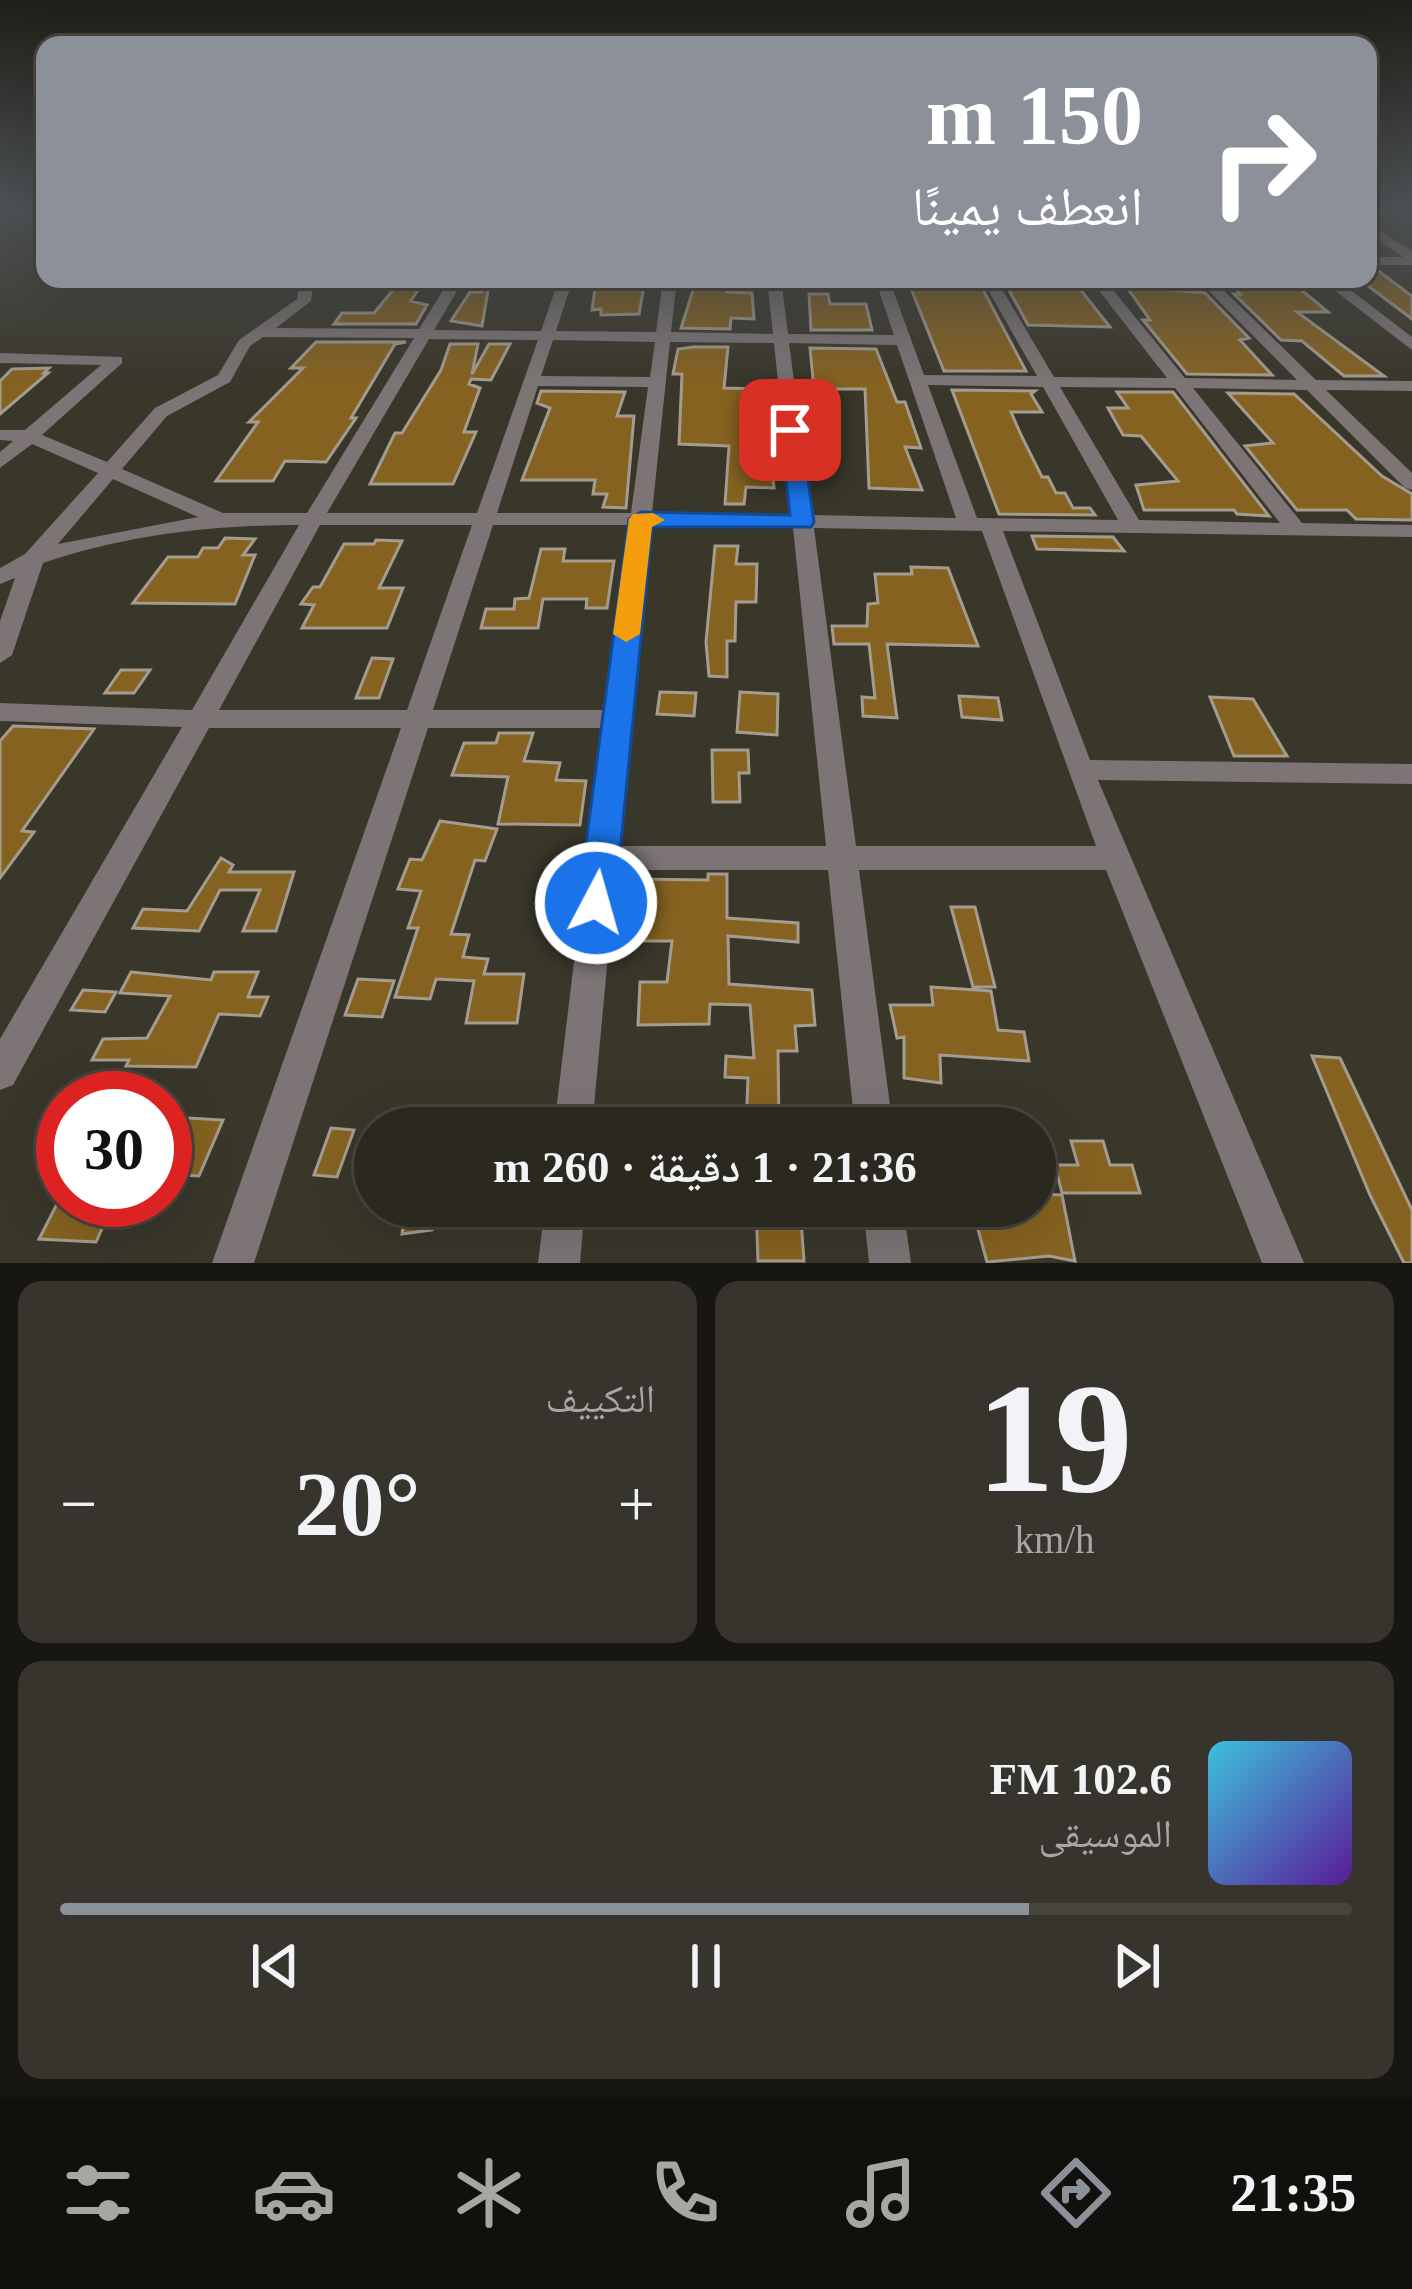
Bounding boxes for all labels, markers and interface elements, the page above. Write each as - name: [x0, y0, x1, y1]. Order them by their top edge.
- text: 150 m: [926, 69, 1143, 162]
- icon: right: [1185, 84, 1341, 240]
- text: انعطف يمينًا: [912, 177, 1143, 237]
- pin: [739, 379, 841, 481]
- icon: arrive: [757, 397, 823, 463]
- position arrow: [533, 840, 659, 966]
- speed limit sign: 30: [36, 1071, 192, 1227]
- text: 21:36 · 1 دقيقة · 260 m: [493, 1142, 917, 1192]
- text: 19: [977, 1352, 1133, 1525]
- text: التكييف: [546, 1377, 655, 1420]
- text: 20°: [295, 1455, 421, 1554]
- text: −: [60, 1467, 97, 1540]
- text: +: [618, 1467, 655, 1540]
- text: km/h: [1014, 1518, 1095, 1561]
- text: 102.6 FM: [990, 1754, 1172, 1804]
- text: الموسيقى: [1039, 1812, 1172, 1855]
- icon: previous: [242, 1933, 308, 1999]
- icon: pause: [673, 1933, 739, 1999]
- icon: next: [1104, 1933, 1170, 1999]
- icon: filters: [56, 2151, 140, 2235]
- icon: car: [252, 2151, 336, 2235]
- icon: climate: [447, 2151, 531, 2235]
- icon: phone: [643, 2151, 727, 2235]
- icon: music: [839, 2151, 923, 2235]
- icon: directions: [1034, 2151, 1118, 2235]
- text: 21:35: [1230, 2163, 1356, 2223]

